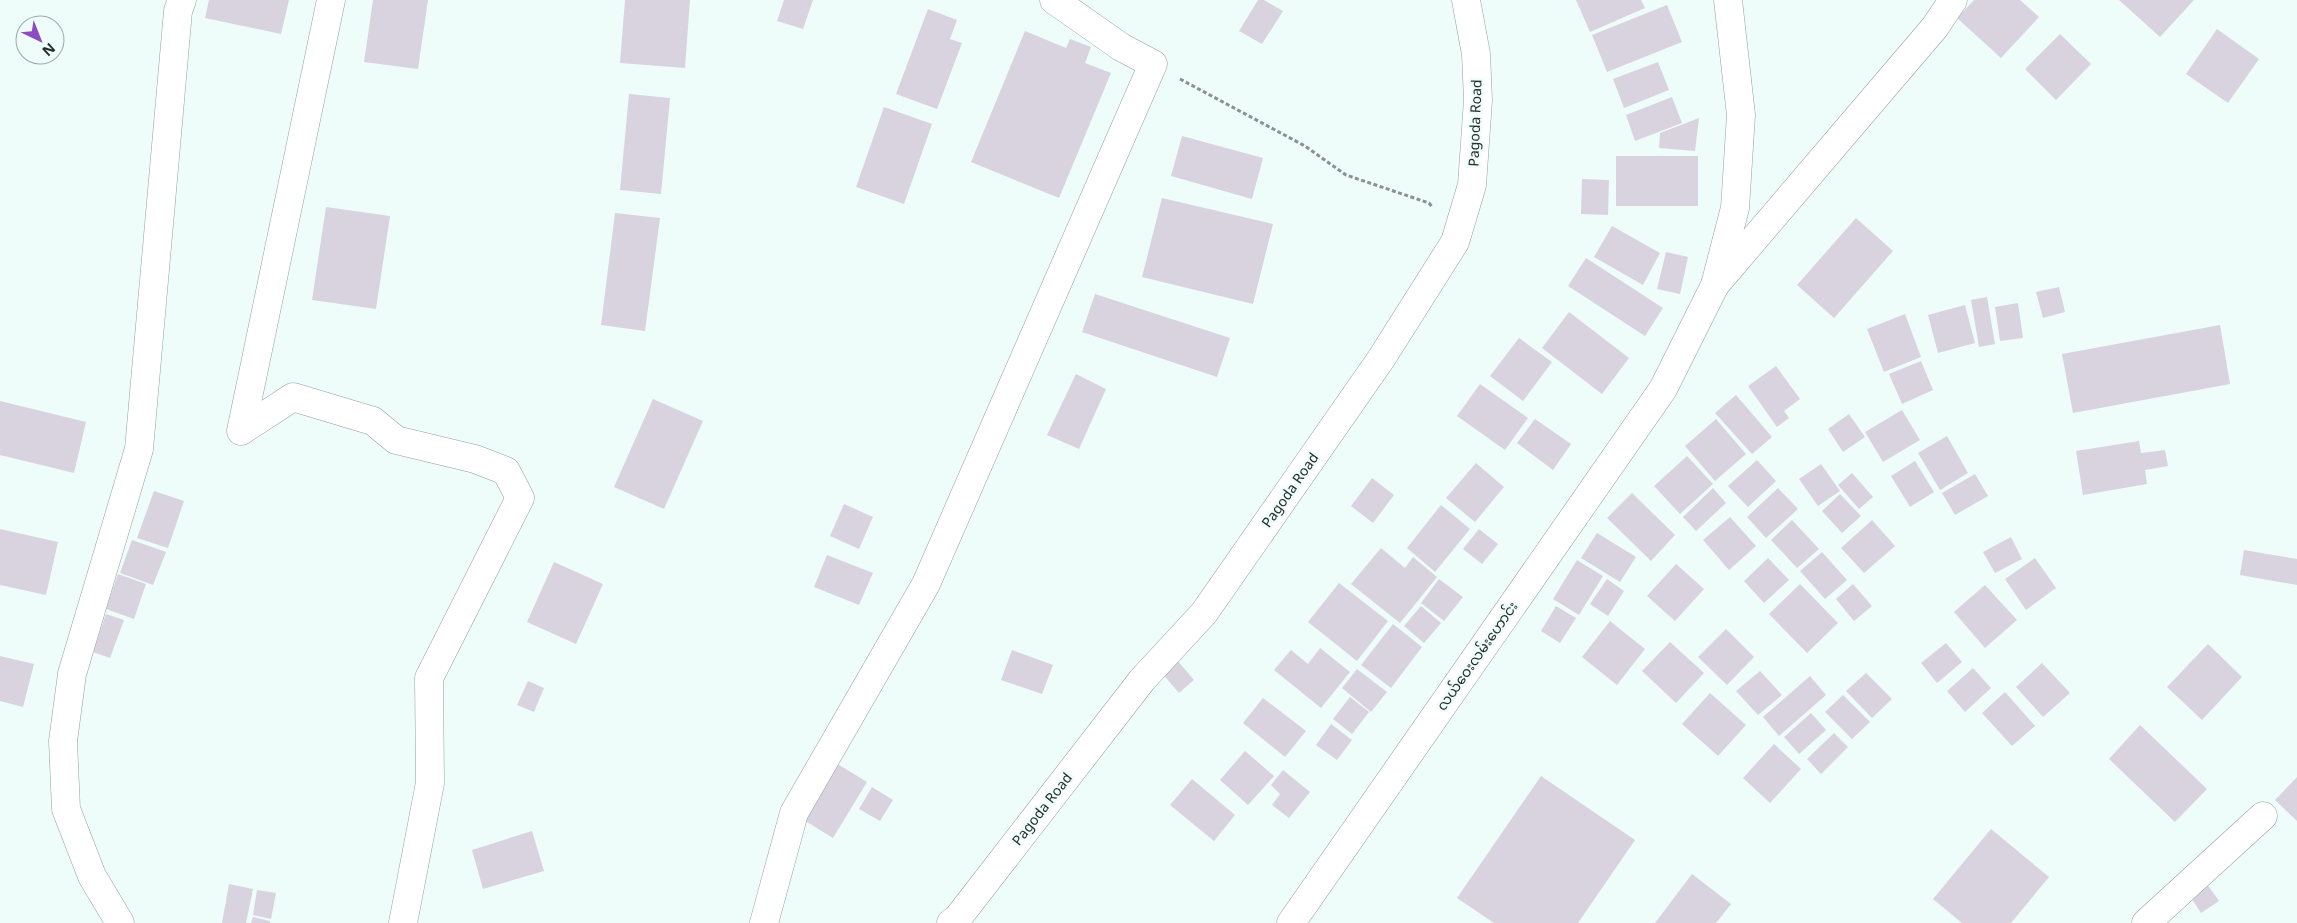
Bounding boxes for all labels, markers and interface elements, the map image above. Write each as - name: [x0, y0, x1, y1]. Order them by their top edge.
- north arrow: [15, 15, 65, 65]
- text: N: [39, 39, 60, 61]
- street label: Pagoda Road: [1463, 79, 1486, 167]
- street label: Pagoda Road: [1257, 449, 1322, 531]
- street label: လယ်ဝေးလမ်းဟောင်း: [1432, 597, 1521, 714]
- street label: Pagoda Road: [1007, 769, 1076, 849]

